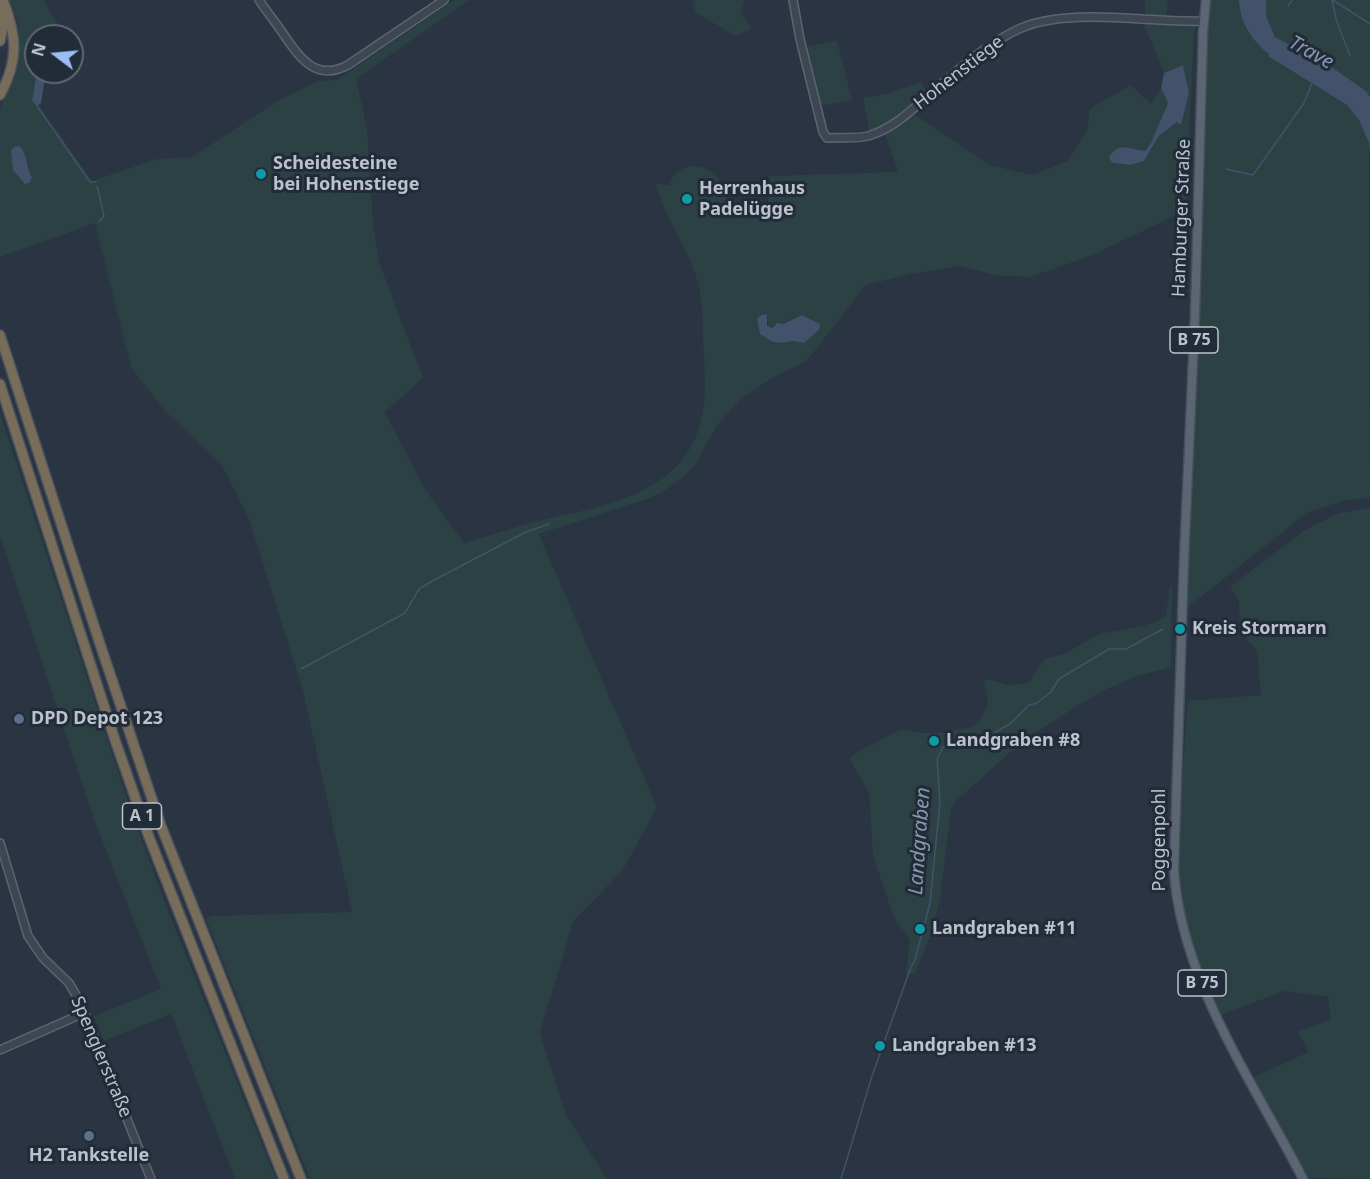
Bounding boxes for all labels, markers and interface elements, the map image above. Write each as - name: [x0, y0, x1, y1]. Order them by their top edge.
- north arrow: [24, 24, 84, 84]
- street label: Hohenstiege: [910, 31, 1008, 115]
- water label: Trave: [1285, 31, 1337, 75]
- text: N: [26, 40, 51, 59]
- street label: Hamburger Straße: [1168, 139, 1196, 297]
- place label: Scheidesteine bei Hohenstiege: [273, 153, 419, 195]
- marker: Scheidesteine bei Hohenstiege: [254, 167, 268, 181]
- place label: Herrenhaus Padelügge: [699, 178, 805, 220]
- marker: Herrenhaus Padelügge: [680, 192, 694, 206]
- road number: B 75: [1170, 327, 1218, 353]
- place label: Kreis Stormarn: [1192, 618, 1327, 640]
- marker: Kreis Stormarn: [1173, 622, 1187, 636]
- place label: DPD Depot 123: [31, 708, 163, 730]
- marker: DPD Depot 123: [12, 712, 26, 726]
- place label: Landgraben #8: [946, 730, 1080, 752]
- marker: Landgraben #8: [927, 734, 941, 748]
- water label: Landgraben: [904, 786, 936, 896]
- street label: Poggenpohl: [1149, 789, 1171, 891]
- road number: A 1: [122, 803, 162, 829]
- place label: Landgraben #11: [932, 918, 1076, 940]
- marker: Landgraben #11: [913, 922, 927, 936]
- road number: B 75: [1178, 970, 1226, 996]
- street label: Spenglerstraße: [66, 993, 136, 1121]
- place label: Landgraben #13: [892, 1035, 1036, 1057]
- marker: Landgraben #13: [873, 1039, 887, 1053]
- marker: H2 Tankstelle: [82, 1129, 96, 1143]
- place label: H2 Tankstelle: [29, 1145, 149, 1167]

